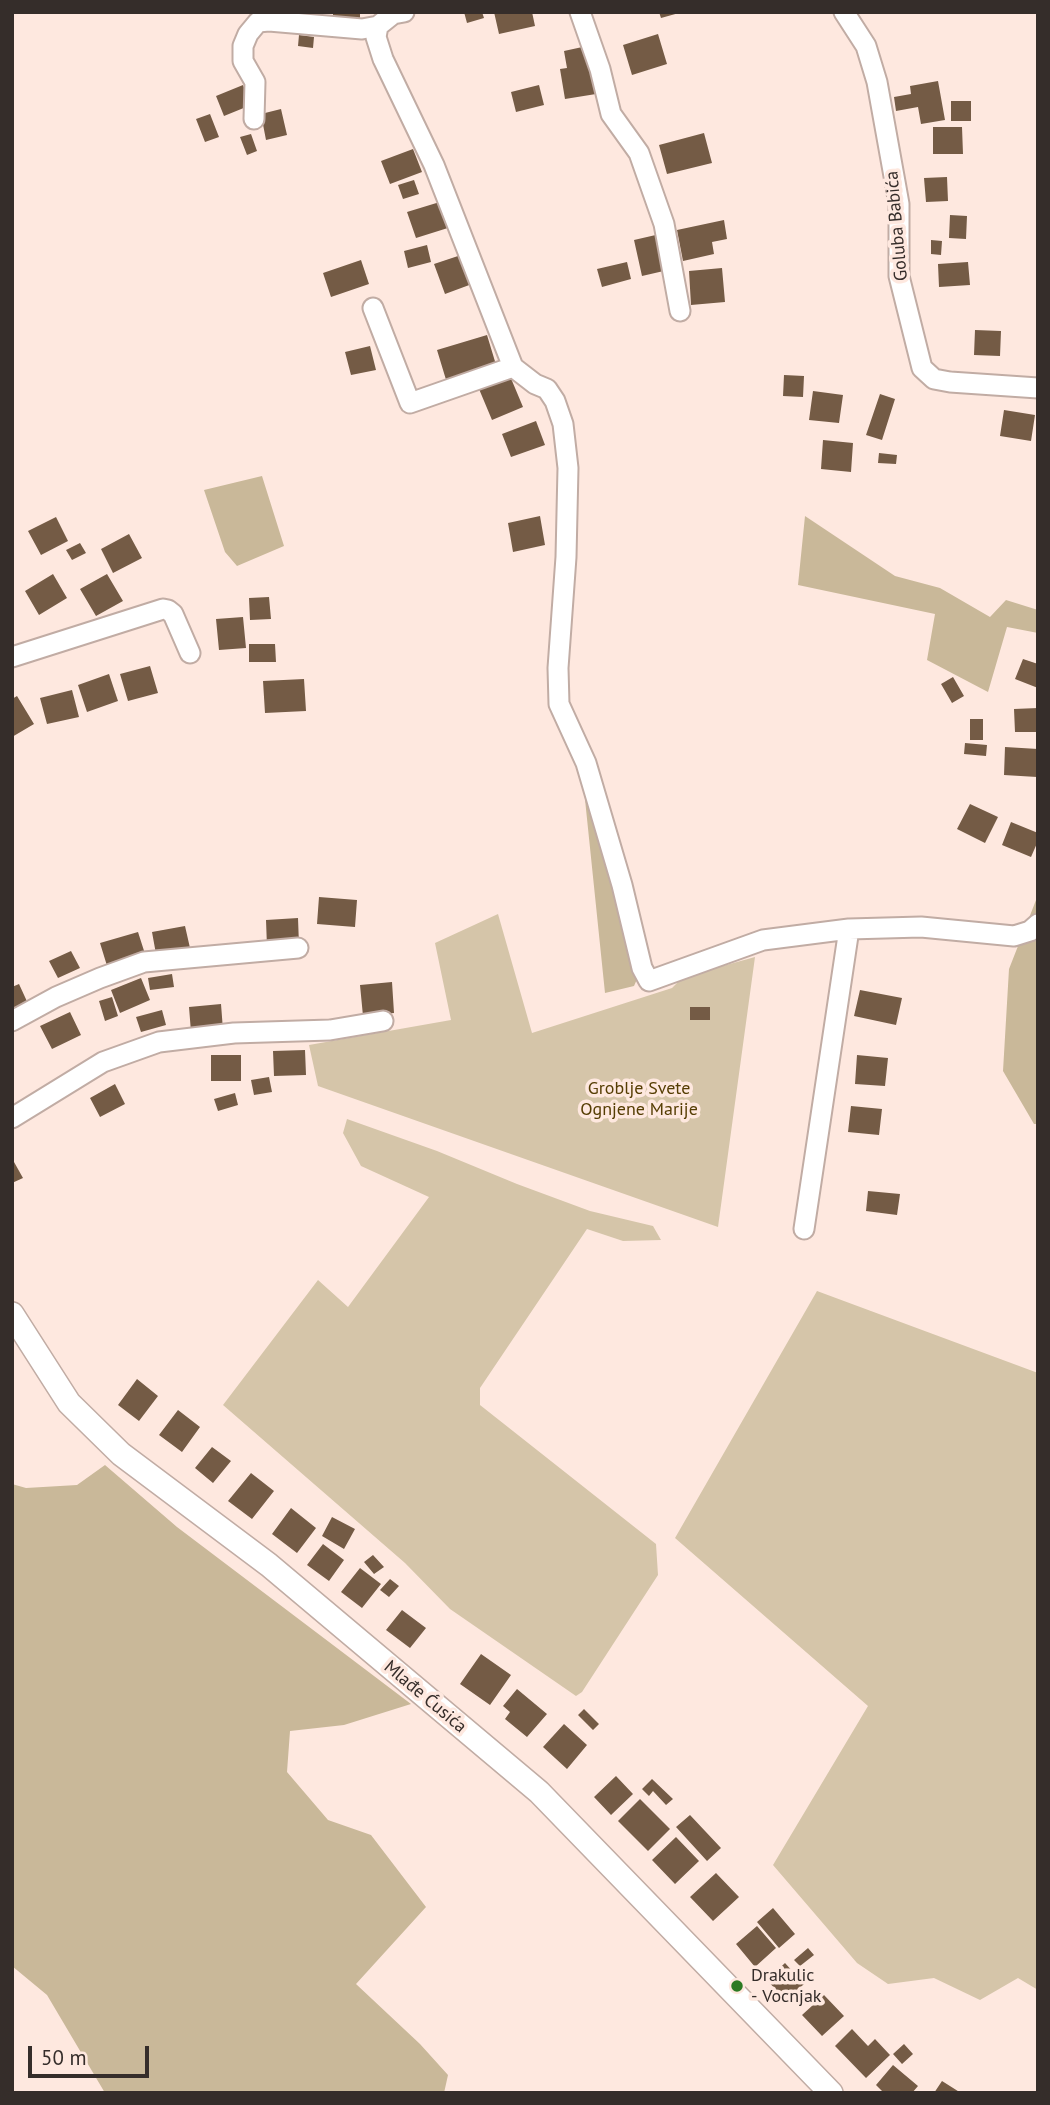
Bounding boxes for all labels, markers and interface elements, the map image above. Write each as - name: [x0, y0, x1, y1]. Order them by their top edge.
- street label: Goluba Babića: [881, 170, 913, 282]
- park label: Groblje Svete Ognjene Marije: [580, 1078, 698, 1120]
- street label: Mlađe Ćusića: [379, 1656, 471, 1738]
- place label: Drakulic - Vocnjak: [751, 1965, 821, 2008]
- marker: Drakulic - Vocnjak: [729, 1978, 745, 1994]
- scale bar: [32, 2032, 152, 2076]
- text: 50 m: [41, 2044, 87, 2071]

